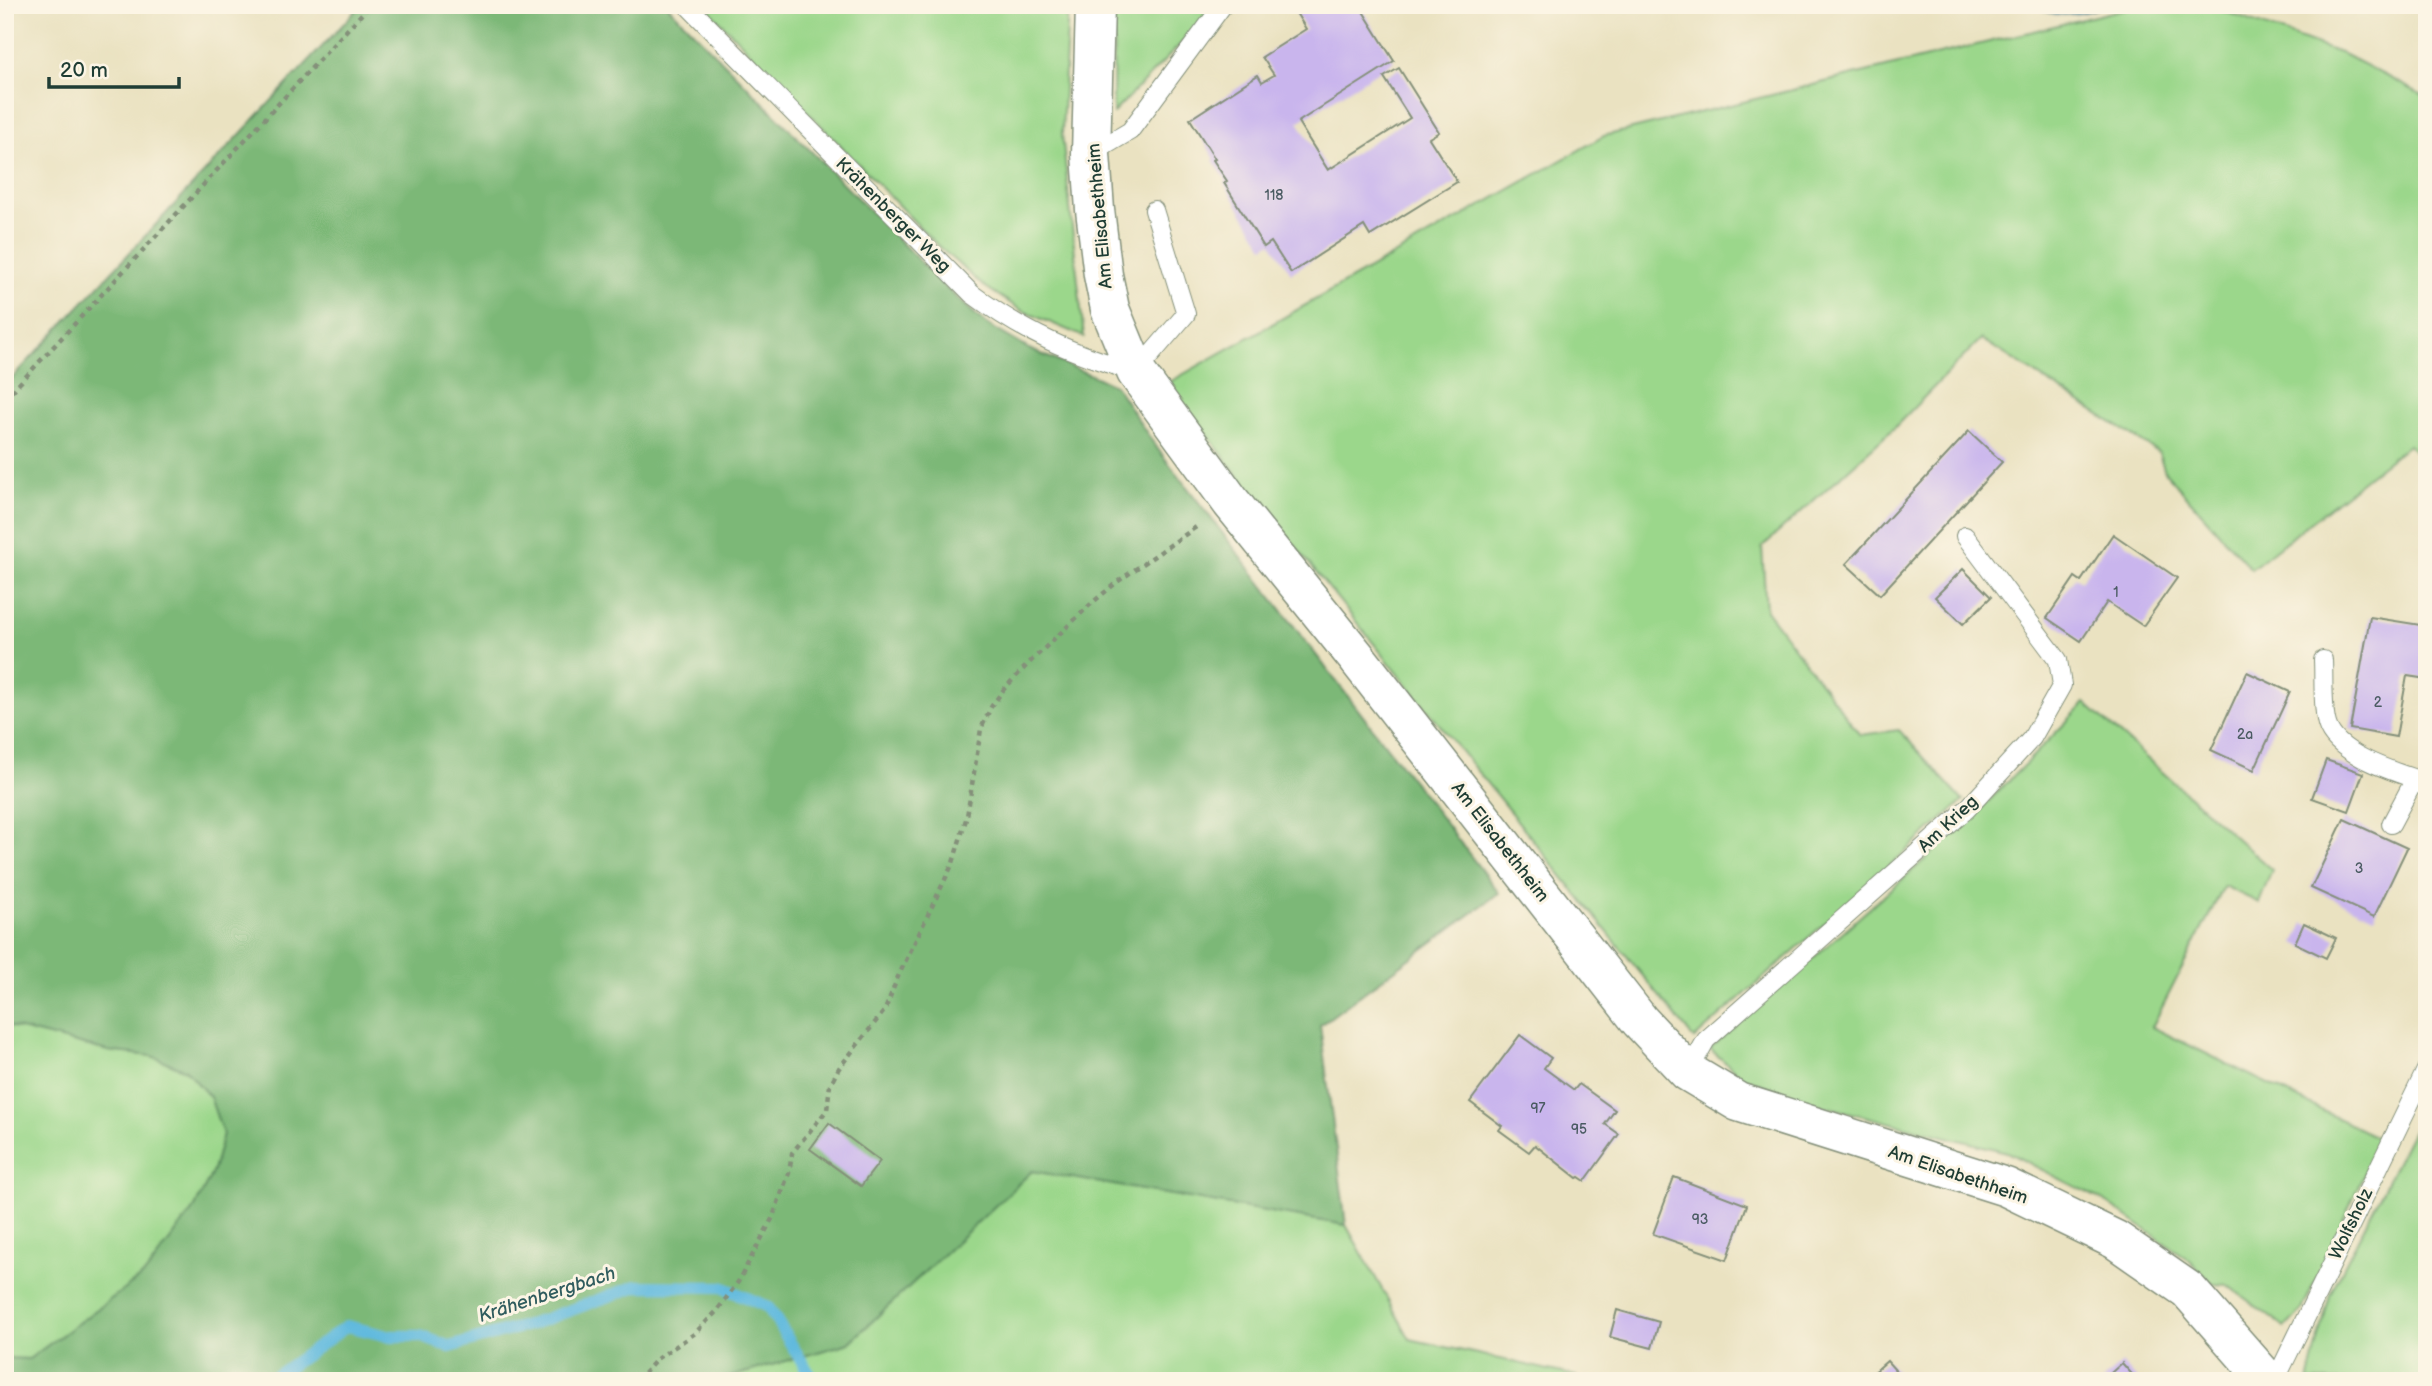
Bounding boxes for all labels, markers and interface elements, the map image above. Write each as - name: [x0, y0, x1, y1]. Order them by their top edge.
- scale bar: [49, 46, 178, 90]
- text: 20 m: [60, 58, 108, 83]
- street label: Am Elisabethheim: [1083, 142, 1117, 290]
- street label: Krähenberger Weg: [831, 153, 955, 277]
- house number: 118: [1265, 187, 1284, 204]
- house number: 1: [2113, 584, 2119, 601]
- house number: 2: [2374, 694, 2383, 711]
- house number: 2a: [2237, 726, 2253, 743]
- street label: Am Elisabethheim: [1447, 778, 1553, 906]
- street label: Am Krieg: [1914, 791, 1982, 857]
- house number: 3: [2355, 860, 2363, 877]
- house number: 97: [1531, 1100, 1546, 1117]
- house number: 95: [1571, 1121, 1587, 1138]
- street label: Am Elisabethheim: [1886, 1141, 2030, 1209]
- street label: Wolfsholz: [2325, 1185, 2377, 1263]
- house number: 93: [1692, 1211, 1708, 1228]
- water label: Krähenbergbach: [475, 1262, 619, 1328]

